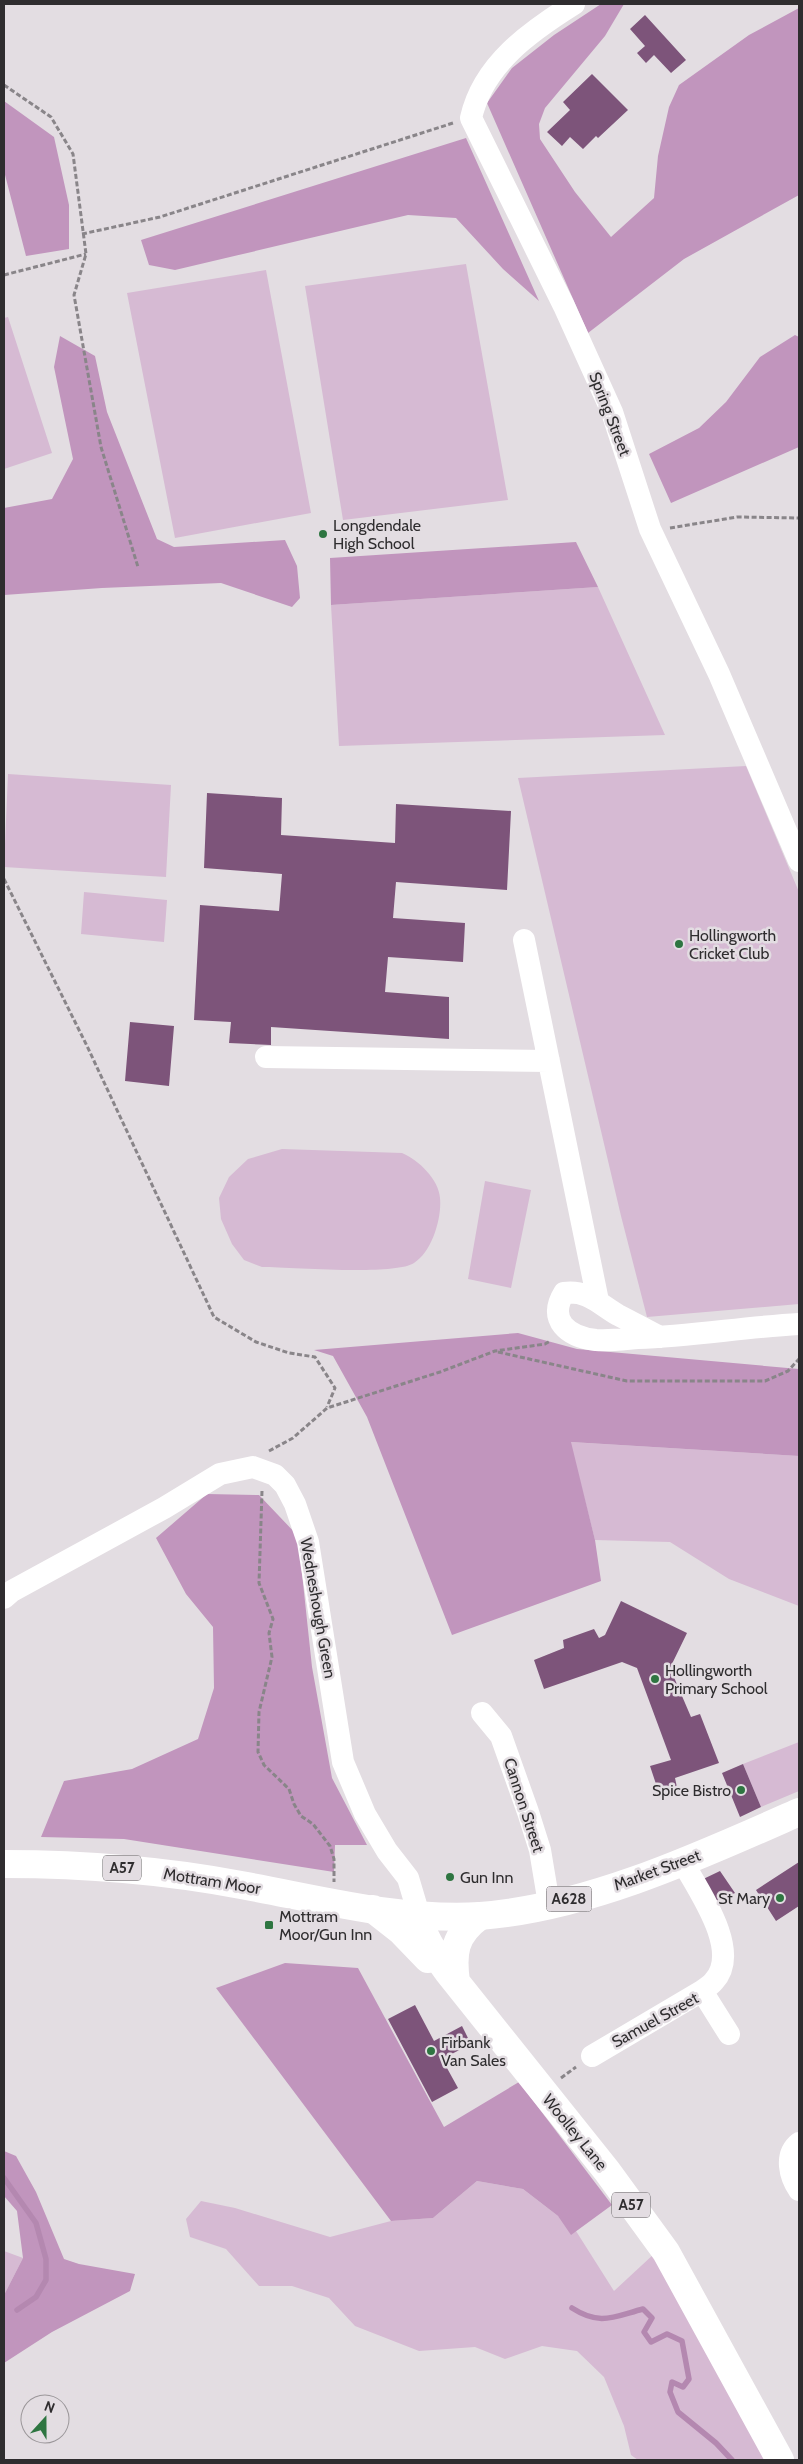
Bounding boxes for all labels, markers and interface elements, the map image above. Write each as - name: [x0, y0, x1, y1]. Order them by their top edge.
- street label: Spring Street: [585, 369, 635, 459]
- place label: Longdendale High School: [333, 516, 421, 553]
- marker: Longdendale High School: [317, 528, 329, 540]
- place label: Hollingworth Cricket Club: [689, 926, 776, 963]
- marker: Hollingworth Cricket Club: [673, 938, 685, 950]
- street label: Wedneshough Green: [296, 1536, 340, 1680]
- place label: Hollingworth Primary School: [665, 1661, 768, 1698]
- marker: Hollingworth Primary School: [649, 1673, 661, 1685]
- street label: Cannon Street: [500, 1756, 548, 1855]
- place label: Spice Bistro: [652, 1781, 731, 1800]
- marker: Spice Bistro: [735, 1784, 747, 1796]
- street label: Market Street: [611, 1845, 703, 1894]
- road number: A57: [103, 1856, 141, 1880]
- street label: Mottram Moor: [162, 1864, 263, 1898]
- place label: Gun Inn: [460, 1868, 513, 1887]
- marker: Gun Inn: [444, 1871, 456, 1883]
- road number: A628: [546, 1886, 592, 1912]
- place label: St Mary: [718, 1889, 770, 1908]
- marker: St Mary: [774, 1892, 786, 1904]
- place label: Mottram Moor/Gun Inn: [279, 1907, 372, 1944]
- marker: Mottram Moor/Gun Inn: [263, 1919, 275, 1931]
- street label: Samuel Street: [608, 1988, 702, 2052]
- place label: Firbank Van Sales: [441, 2033, 506, 2070]
- marker: Firbank Van Sales: [425, 2045, 437, 2057]
- street label: Woolley Lane: [539, 2090, 611, 2174]
- road number: A57: [612, 2192, 650, 2218]
- north arrow: [20, 2394, 70, 2444]
- text: N: [42, 2397, 58, 2417]

